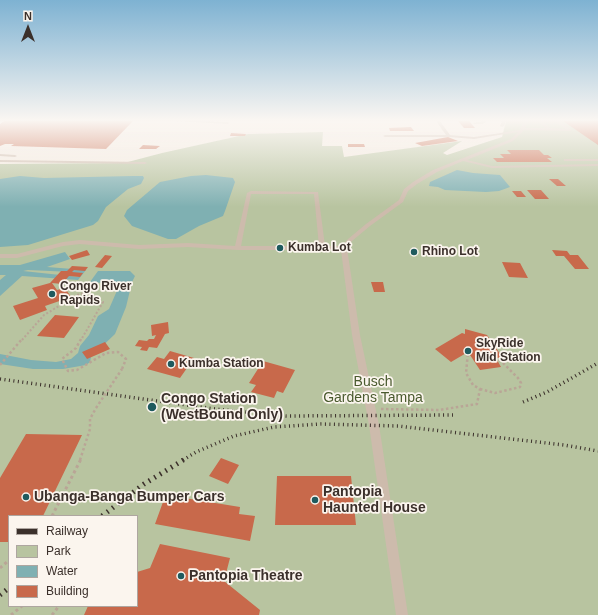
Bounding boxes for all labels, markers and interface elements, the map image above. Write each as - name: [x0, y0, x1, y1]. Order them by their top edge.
- north arrow: [8, 8, 48, 48]
- text: N: [24, 10, 32, 22]
- place label: Kumba Lot: [288, 241, 351, 255]
- marker: Kumba Lot: [275, 243, 285, 253]
- place label: Rhino Lot: [422, 245, 478, 259]
- marker: Rhino Lot: [409, 247, 419, 257]
- place label: Congo River Rapids: [60, 280, 131, 308]
- marker: Congo River Rapids: [47, 289, 57, 299]
- place label: SkyRide Mid Station: [476, 337, 541, 365]
- marker: SkyRide Mid Station: [463, 346, 473, 356]
- place label: Kumba Station: [179, 357, 264, 371]
- marker: Kumba Station: [166, 359, 176, 369]
- park label: Busch Gardens Tampa: [323, 374, 423, 406]
- place label: Congo Station (WestBound Only): [161, 391, 283, 424]
- marker: Congo Station (WestBound Only): [146, 401, 158, 413]
- place label: Pantopia Haunted House: [323, 484, 426, 516]
- place label: Ubanga-Banga Bumper Cars: [34, 489, 225, 505]
- marker: Ubanga-Banga Bumper Cars: [21, 492, 31, 502]
- marker: Pantopia Haunted House: [310, 495, 320, 505]
- legend: [8, 515, 138, 607]
- text: Railway: [46, 524, 88, 538]
- text: Park: [46, 544, 71, 558]
- text: Water: [46, 564, 78, 578]
- place label: Pantopia Theatre: [189, 568, 303, 584]
- marker: Pantopia Theatre: [176, 571, 186, 581]
- text: Building: [46, 584, 89, 598]

